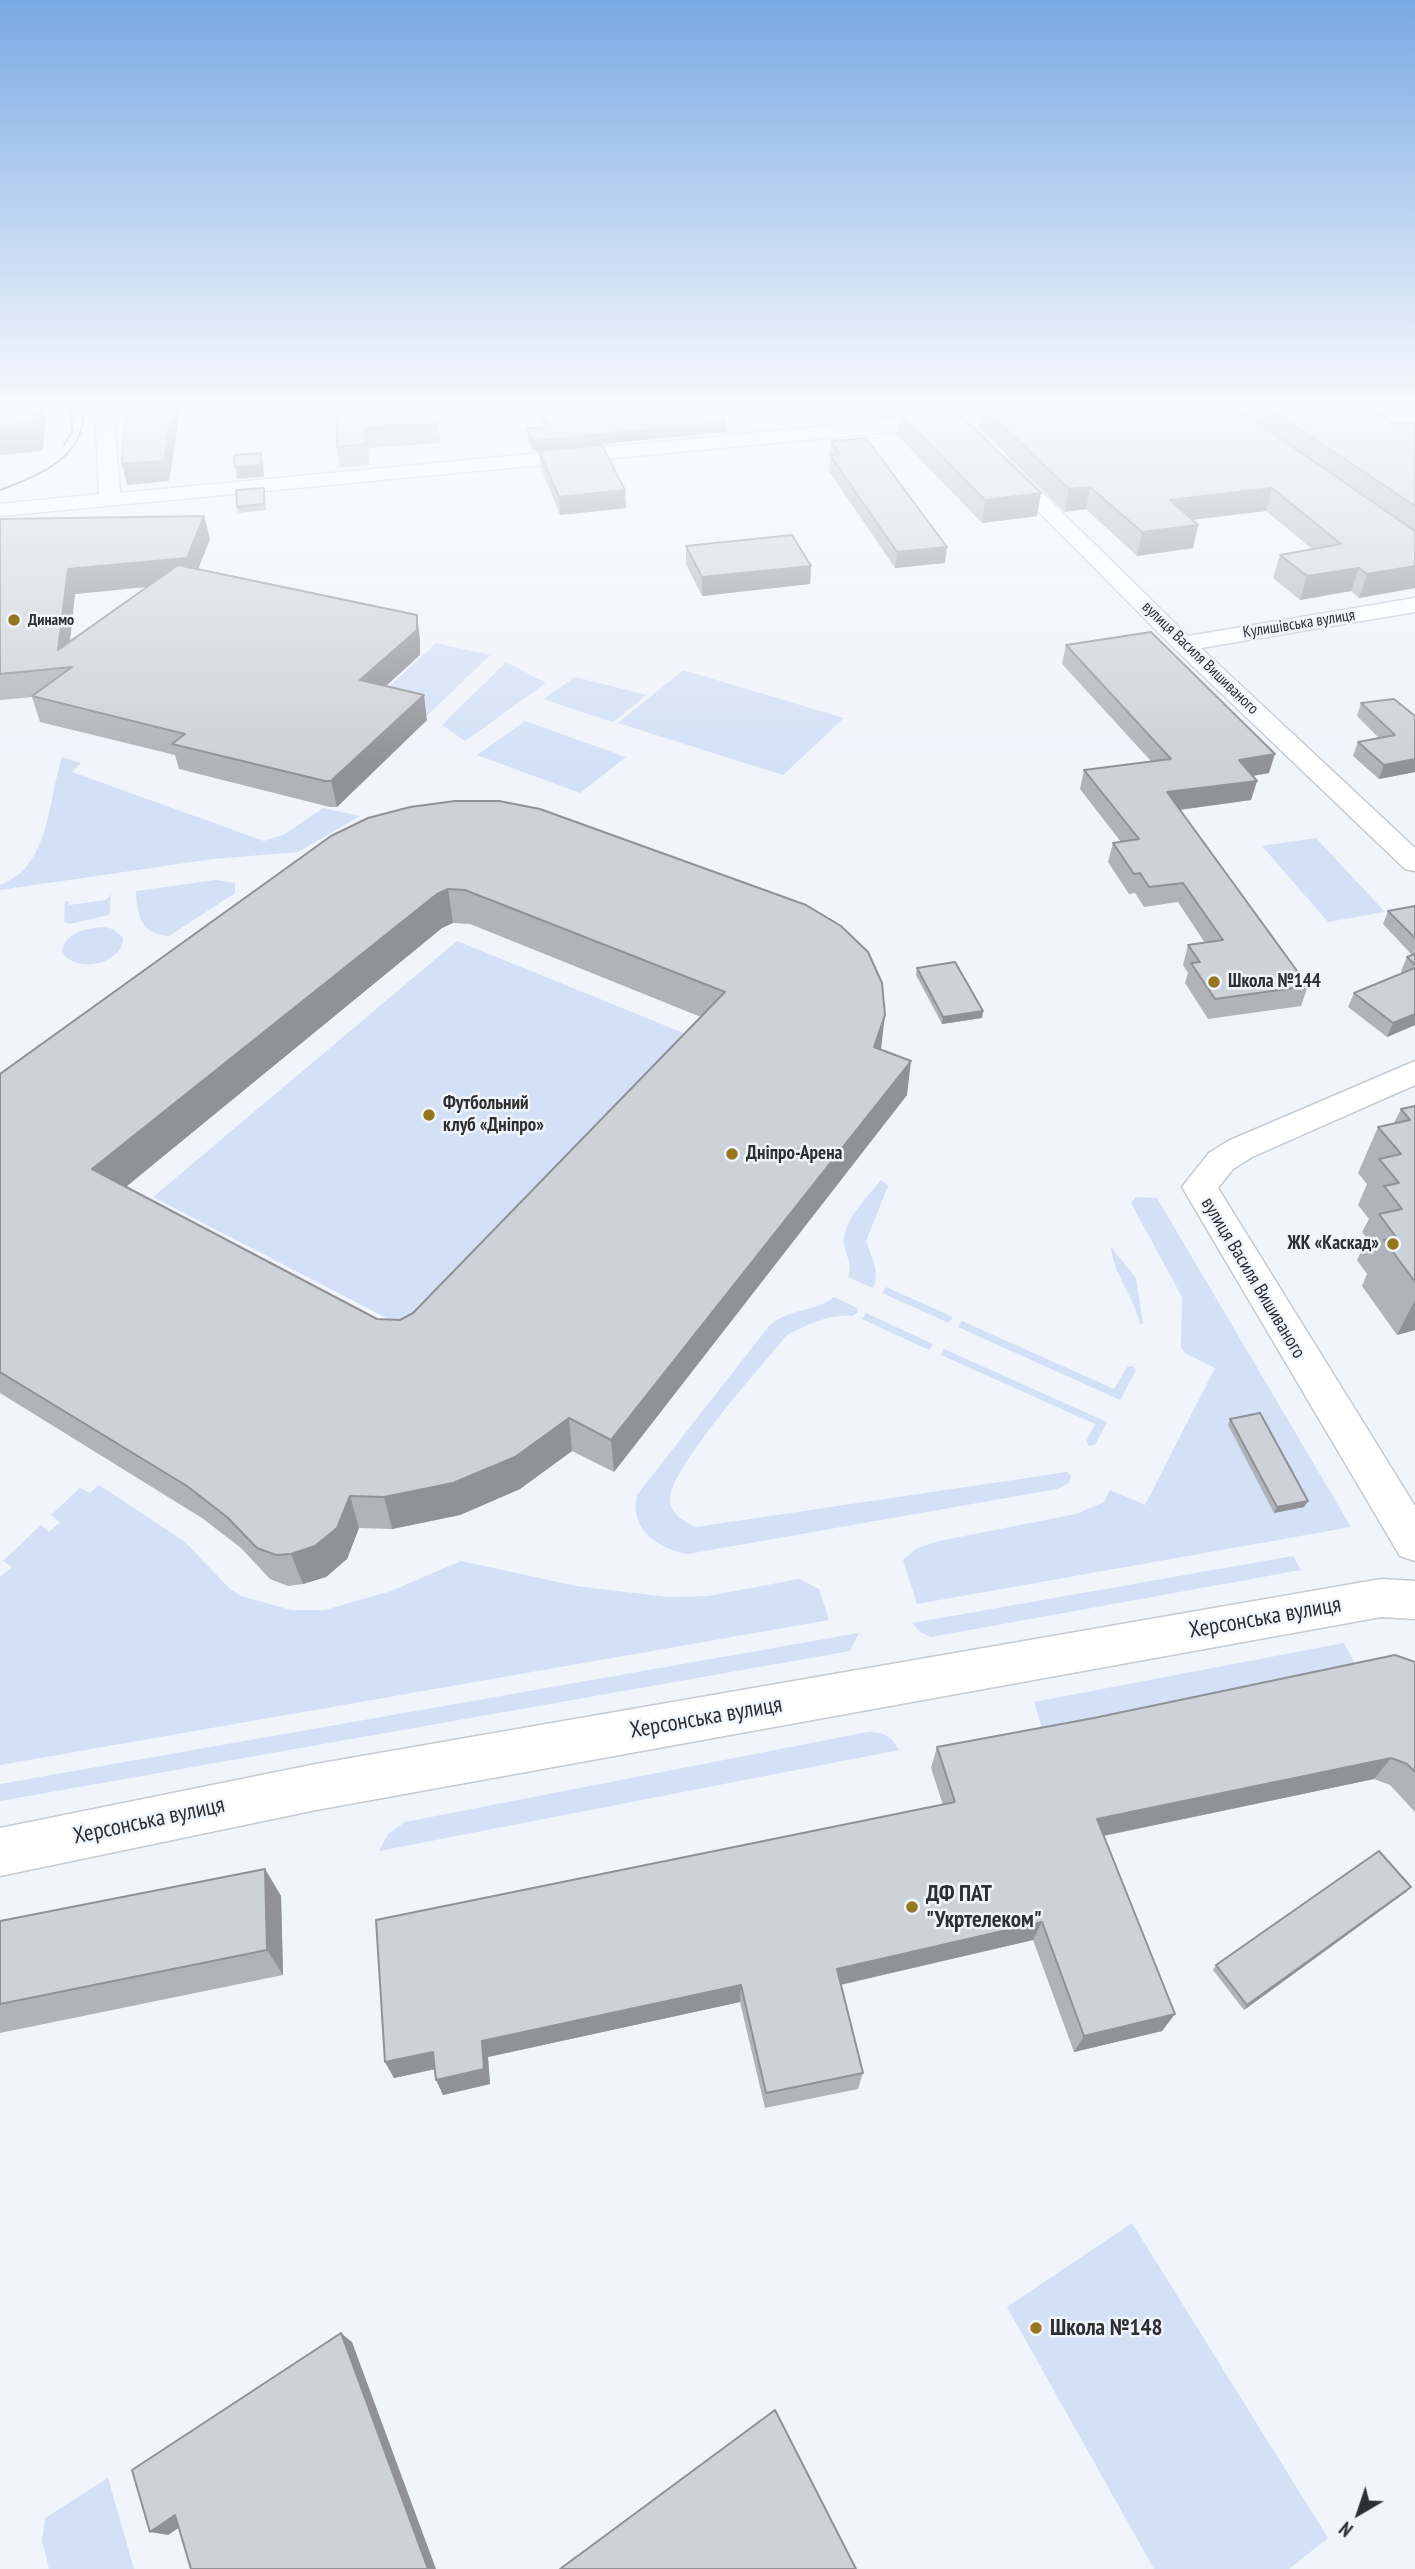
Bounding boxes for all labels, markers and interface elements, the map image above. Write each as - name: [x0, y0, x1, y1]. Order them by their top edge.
- street label: вулиця Василя Вишиваного: [1138, 597, 1262, 719]
- street label: Кулишівська вулиця: [1242, 606, 1356, 642]
- place label: Динамо: [28, 610, 74, 630]
- marker: Динамо: [6, 612, 22, 628]
- place label: Школа №144: [1228, 971, 1321, 993]
- marker: Школа №144: [1206, 974, 1222, 990]
- place label: Футбольний клуб «Дніпро»: [443, 1093, 544, 1137]
- marker: Футбольний клуб «Дніпро»: [421, 1107, 437, 1123]
- place label: Дніпро-Арена: [746, 1143, 842, 1165]
- marker: Дніпро-Арена: [724, 1146, 740, 1162]
- street label: вулиця Василя Вишиваного: [1196, 1194, 1310, 1362]
- place label: ЖК «Каскад»: [1288, 1233, 1379, 1255]
- marker: ЖК «Каскад»: [1385, 1236, 1401, 1252]
- street label: Херсонська вулиця: [1187, 1591, 1343, 1645]
- street label: Херсонська вулиця: [628, 1691, 784, 1745]
- street label: Херсонська вулиця: [71, 1791, 227, 1851]
- place label: ДФ ПАТ "Укртелеком": [926, 1880, 1042, 1934]
- marker: ДФ ПАТ "Укртелеком": [904, 1899, 920, 1915]
- place label: Школа №148: [1050, 2314, 1162, 2342]
- marker: Школа №148: [1028, 2320, 1044, 2336]
- north arrow: [1324, 2478, 1394, 2548]
- text: N: [1334, 2517, 1357, 2542]

